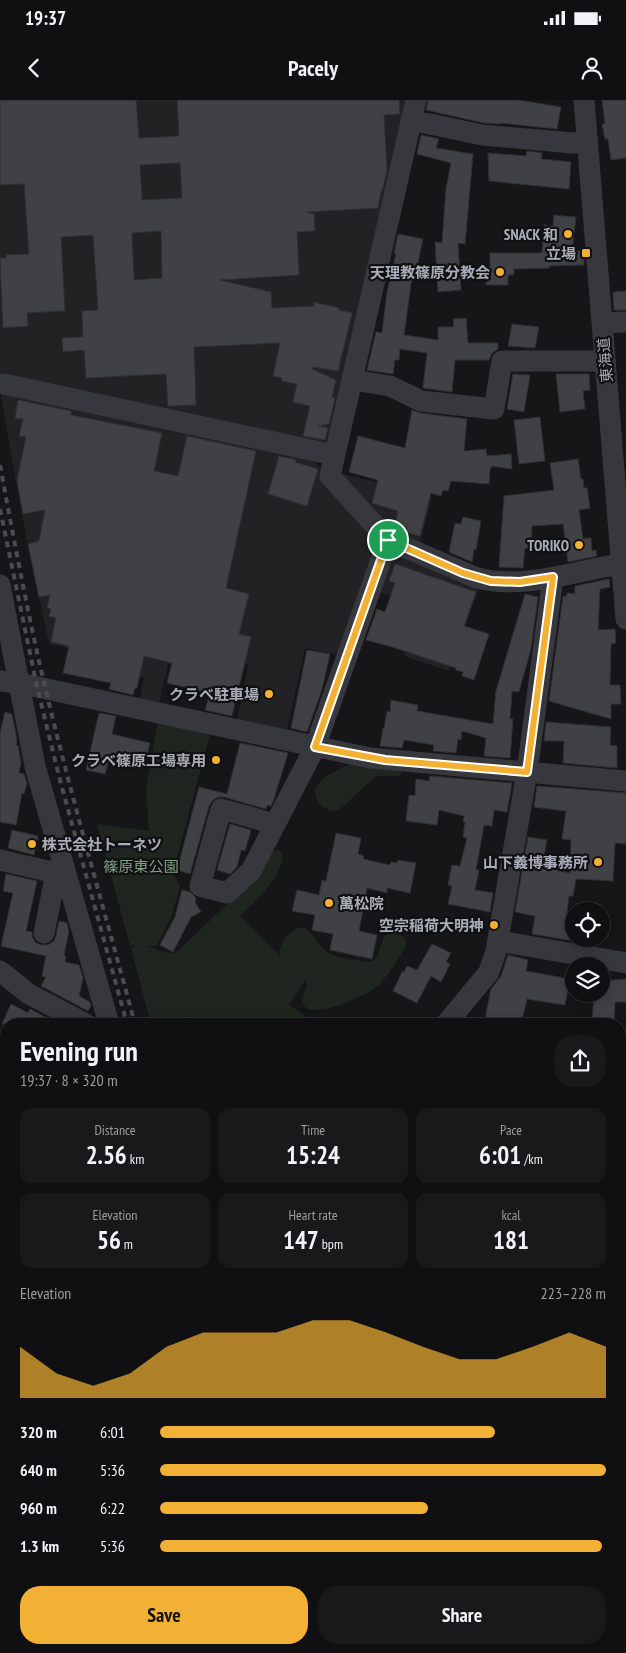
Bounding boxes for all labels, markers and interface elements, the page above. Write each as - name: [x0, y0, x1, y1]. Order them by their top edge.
- text: 19:37: [25, 6, 66, 30]
- icon: back: [20, 54, 48, 82]
- text: Pacely: [288, 54, 338, 82]
- icon: person: [578, 54, 606, 82]
- place label: SNACK 和: [504, 225, 558, 244]
- marker: SNACK 和: [562, 228, 574, 240]
- place label: 立場: [546, 244, 576, 263]
- marker: 立場: [580, 247, 592, 259]
- place label: 天理教篠原分教会: [370, 263, 490, 282]
- marker: 天理教篠原分教会: [494, 266, 506, 278]
- street label: 東海道: [594, 337, 616, 383]
- pin: [367, 519, 409, 561]
- icon: arrive: [374, 526, 402, 554]
- place label: TORIKO: [527, 536, 569, 555]
- marker: TORIKO: [573, 539, 585, 551]
- place label: クラベ駐車場: [169, 685, 259, 704]
- marker: クラベ駐車場: [263, 688, 275, 700]
- place label: クラベ篠原工場専用: [71, 751, 206, 770]
- marker: クラベ篠原工場専用: [210, 754, 222, 766]
- place label: 株式会社トーネツ: [42, 835, 162, 854]
- marker: 株式会社トーネツ: [26, 838, 38, 850]
- place label: 山下義博事務所: [483, 853, 588, 872]
- marker: 山下義博事務所: [592, 856, 604, 868]
- park label: 篠原東公園: [103, 857, 179, 876]
- place label: 萬松院: [339, 894, 384, 913]
- marker: 萬松院: [323, 897, 335, 909]
- map controls: [565, 902, 610, 1002]
- button: locate: [565, 902, 610, 947]
- place label: 空宗稲荷大明神: [379, 916, 484, 935]
- marker: 空宗稲荷大明神: [488, 919, 500, 931]
- button: layers: [565, 957, 610, 1002]
- text: Evening run: [20, 1032, 138, 1069]
- button: share: [554, 1035, 606, 1087]
- text: 19:37 · 8 × 320 m: [20, 1070, 118, 1090]
- text: Distance: [94, 1121, 136, 1139]
- text: Time: [301, 1121, 325, 1139]
- text: Pace: [500, 1121, 522, 1139]
- text: 2.56: [86, 1139, 127, 1171]
- text: 15:24: [286, 1139, 340, 1171]
- text: 6:01: [479, 1139, 521, 1171]
- text: km: [127, 1150, 144, 1168]
- text: /km: [521, 1150, 543, 1168]
- text: Elevation: [93, 1206, 137, 1224]
- text: Heart rate: [289, 1206, 337, 1224]
- text: kcal: [501, 1206, 521, 1224]
- text: 56: [97, 1224, 121, 1256]
- text: 147: [283, 1224, 319, 1256]
- text: 181: [493, 1224, 529, 1256]
- text: m: [121, 1235, 133, 1253]
- text: bpm: [319, 1235, 343, 1253]
- text: Elevation: [20, 1283, 71, 1303]
- text: 223–228 m: [541, 1283, 606, 1303]
- text: 320 m: [20, 1422, 57, 1442]
- text: 6:01: [100, 1422, 125, 1442]
- text: 640 m: [20, 1460, 57, 1480]
- text: 5:36: [100, 1460, 125, 1480]
- text: 960 m: [20, 1498, 57, 1518]
- text: 6:22: [100, 1498, 125, 1518]
- text: 1.3 km: [20, 1536, 59, 1556]
- text: 5:36: [100, 1536, 125, 1556]
- button: Save: [20, 1586, 308, 1644]
- button: Share: [318, 1586, 606, 1644]

